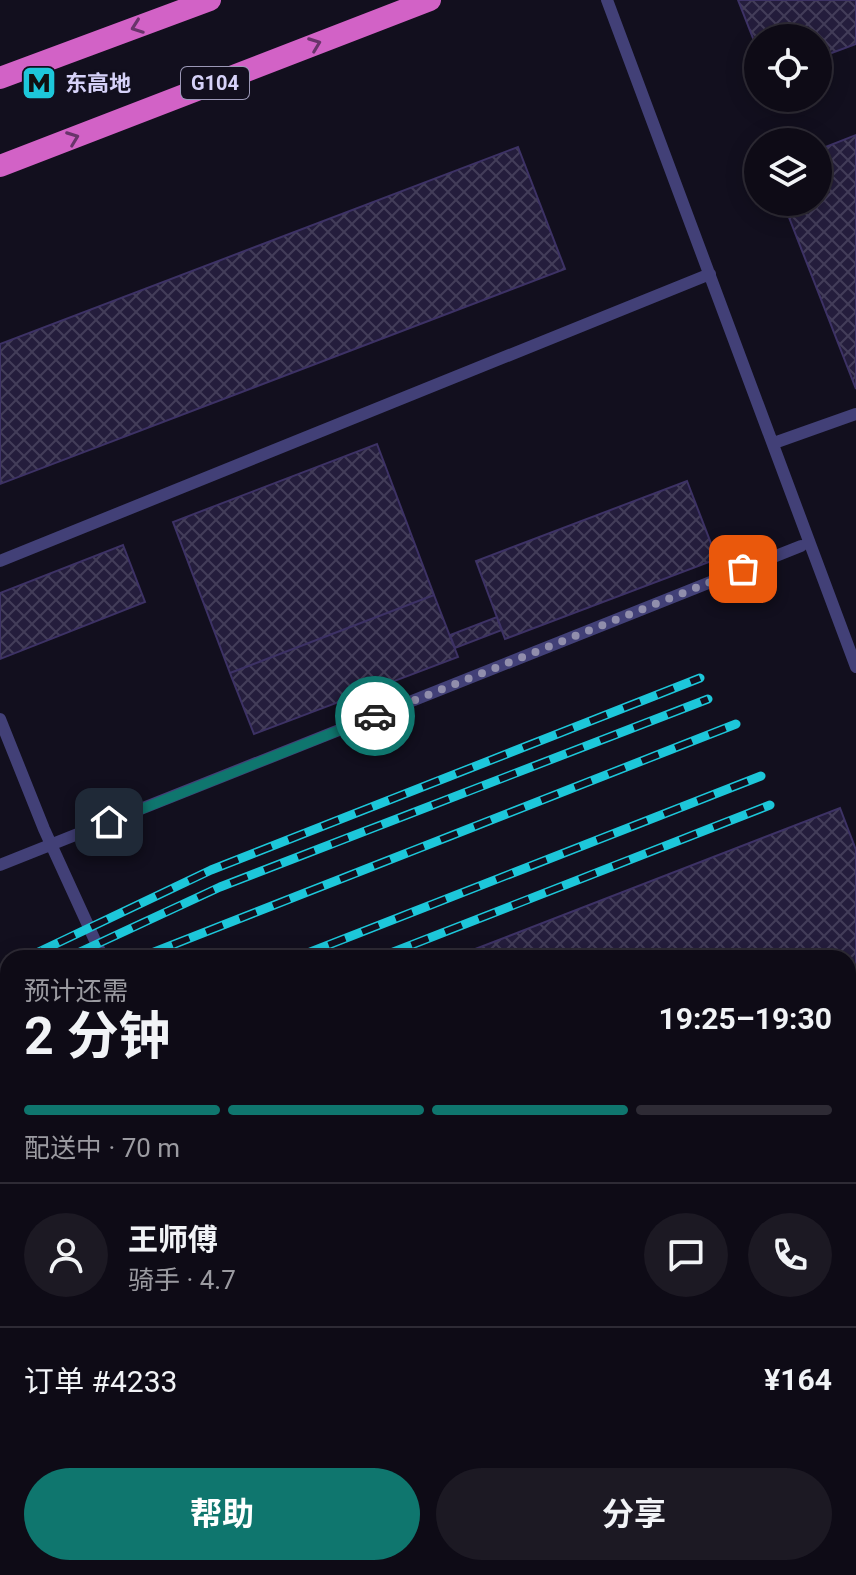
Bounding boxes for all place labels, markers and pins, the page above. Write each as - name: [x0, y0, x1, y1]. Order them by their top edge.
- metro station icon: 东高地: [20, 64, 58, 102]
- place label: 东高地: [65, 71, 131, 96]
- pin: [709, 535, 777, 603]
- pin: [75, 788, 143, 856]

